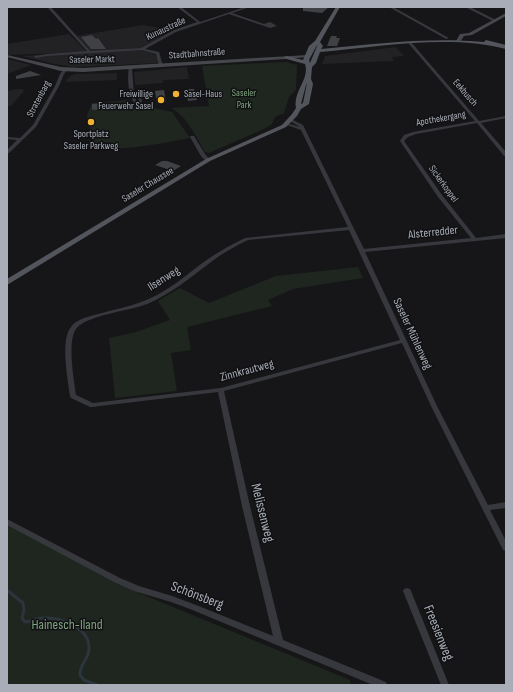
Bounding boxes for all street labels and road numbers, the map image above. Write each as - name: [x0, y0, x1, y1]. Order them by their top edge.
- street label: Kunaustraße: [144, 15, 188, 43]
- street label: Stadtbahnstraße: [168, 46, 226, 62]
- street label: Saseler Markt: [69, 54, 115, 66]
- street label: Eekbusch: [450, 77, 480, 109]
- street label: Stratenbarg: [24, 79, 54, 119]
- street label: Apothekergang: [415, 109, 467, 129]
- street label: Sickerkoppel: [426, 163, 460, 205]
- street label: Saseler Chaussee: [120, 165, 176, 205]
- street label: Alsterredder: [407, 223, 459, 243]
- street label: Ilsenweg: [145, 264, 183, 294]
- street label: Saseler Mühlenweg: [389, 296, 435, 372]
- street label: Zinnkrautweg: [219, 357, 275, 385]
- street label: Melissenweg: [247, 482, 277, 544]
- street label: Schönsberg: [168, 578, 226, 614]
- street label: Freesienweg: [419, 603, 457, 663]

